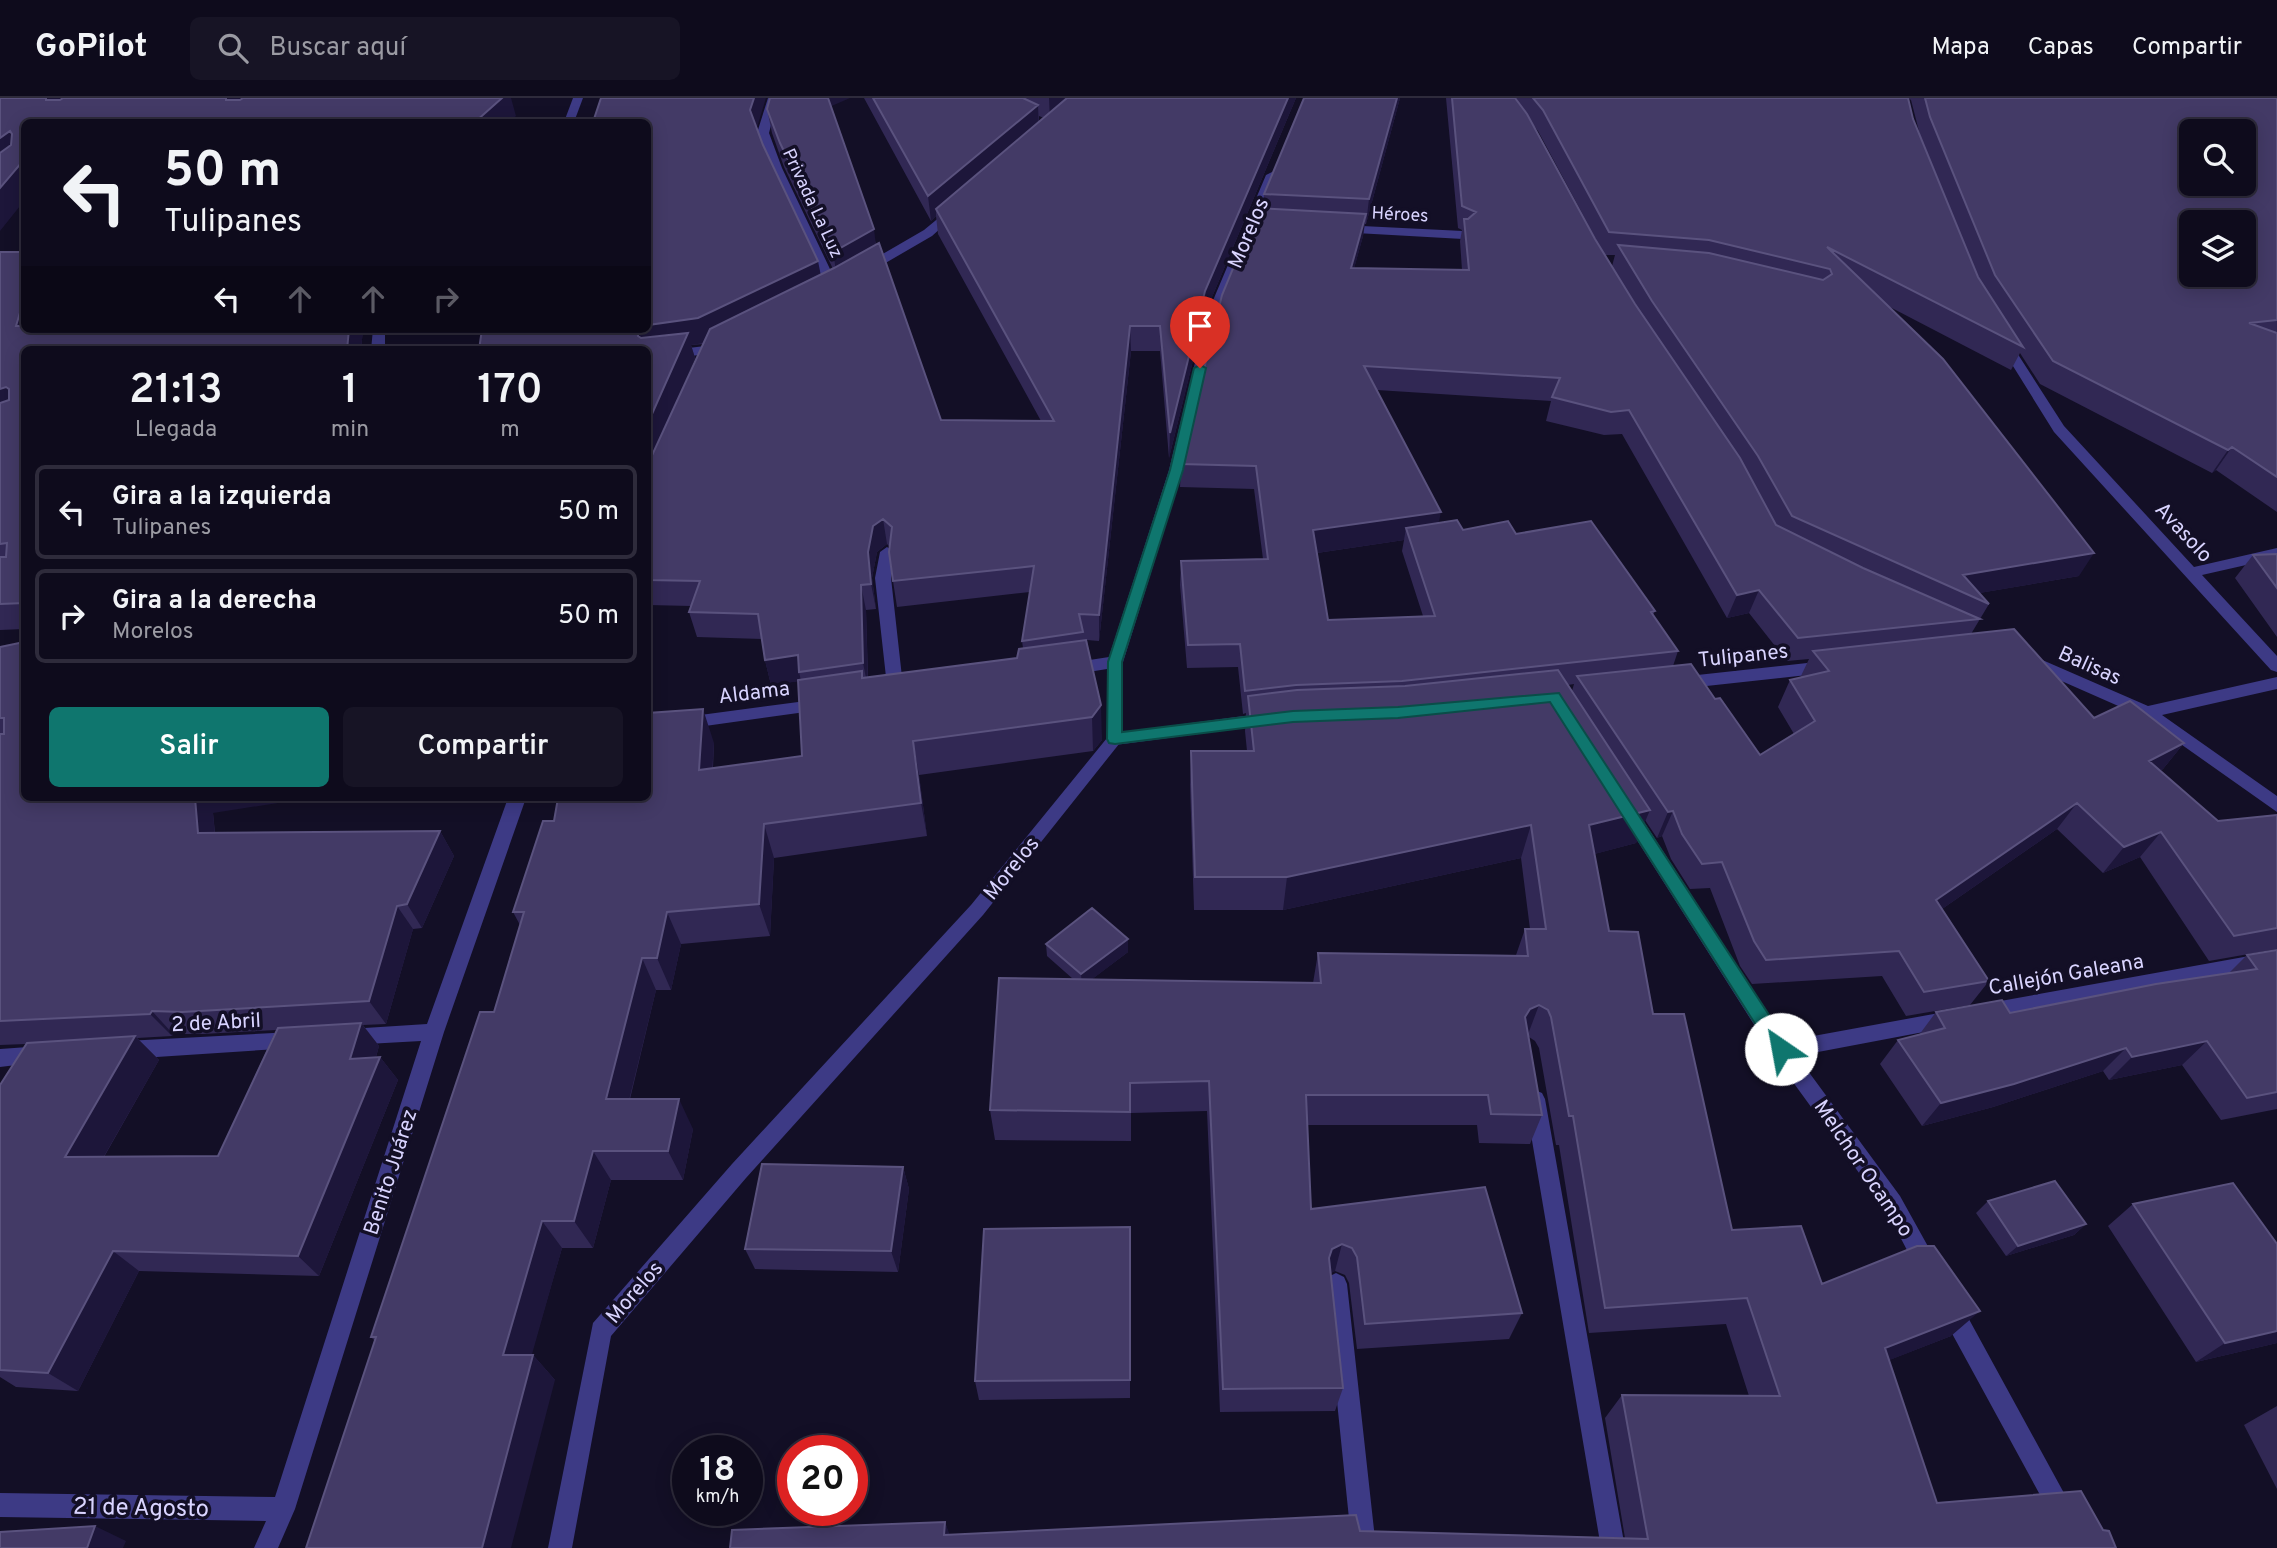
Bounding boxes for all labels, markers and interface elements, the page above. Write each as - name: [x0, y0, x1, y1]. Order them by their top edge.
- search box: [190, 17, 680, 80]
- text: GoPilot: [35, 27, 148, 69]
- icon: search: [214, 29, 252, 67]
- text: Buscar aquí: [270, 32, 406, 65]
- text: Mapa: [1932, 33, 1990, 63]
- text: Capas: [2028, 33, 2094, 63]
- text: Compartir: [2132, 33, 2242, 63]
- map controls: [2179, 119, 2256, 287]
- button: search: [2179, 119, 2256, 196]
- text: 50 m: [164, 142, 281, 204]
- street label: Privada La Luz: [776, 145, 847, 262]
- icon: left: [49, 147, 140, 238]
- street label: Morelos: [1222, 194, 1276, 273]
- text: Tulipanes: [164, 203, 302, 243]
- street label: Héroes: [1371, 203, 1429, 228]
- button: layers: [2179, 210, 2256, 287]
- icon: left: [208, 280, 246, 318]
- icon: ahead: [281, 280, 319, 318]
- icon: ahead: [354, 280, 392, 318]
- icon: right: [427, 280, 465, 318]
- pin: [1170, 296, 1230, 368]
- icon: arrive: [1181, 307, 1219, 345]
- text: 21:13: [129, 365, 223, 418]
- text: 1: [342, 365, 358, 418]
- text: 170: [477, 365, 543, 418]
- text: Llegada: [135, 416, 217, 445]
- text: min: [331, 416, 369, 445]
- text: m: [500, 416, 520, 445]
- text: Gira a la izquierda: [112, 481, 331, 514]
- icon: left: [53, 493, 91, 531]
- text: 50 m: [558, 496, 619, 529]
- street label: Avasolo: [2148, 497, 2218, 569]
- text: Tulipanes: [112, 514, 211, 543]
- text: Gira a la derecha: [112, 585, 317, 618]
- icon: right: [53, 597, 91, 635]
- text: 50 m: [558, 600, 619, 633]
- text: Morelos: [112, 618, 193, 647]
- street label: Tulipanes: [1697, 638, 1790, 675]
- street label: Balisas: [2054, 641, 2125, 692]
- street label: Aldama: [717, 676, 791, 711]
- button: Salir: [49, 707, 329, 787]
- button: Compartir: [343, 707, 623, 787]
- street label: Morelos: [978, 832, 1046, 906]
- street label: Callejón Galeana: [1986, 949, 2146, 1002]
- street label: 2 de Abril: [171, 1008, 262, 1039]
- position arrow: [1744, 1012, 1818, 1086]
- street label: Melchor Ocampo: [1807, 1095, 1919, 1243]
- street label: Benito Juárez: [358, 1106, 424, 1239]
- street label: Morelos: [601, 1256, 670, 1330]
- speed limit sign: 20: [777, 1435, 868, 1526]
- text: 18: [699, 1449, 736, 1493]
- text: km/h: [696, 1486, 739, 1509]
- street label: 21 de Agosto: [73, 1493, 209, 1525]

